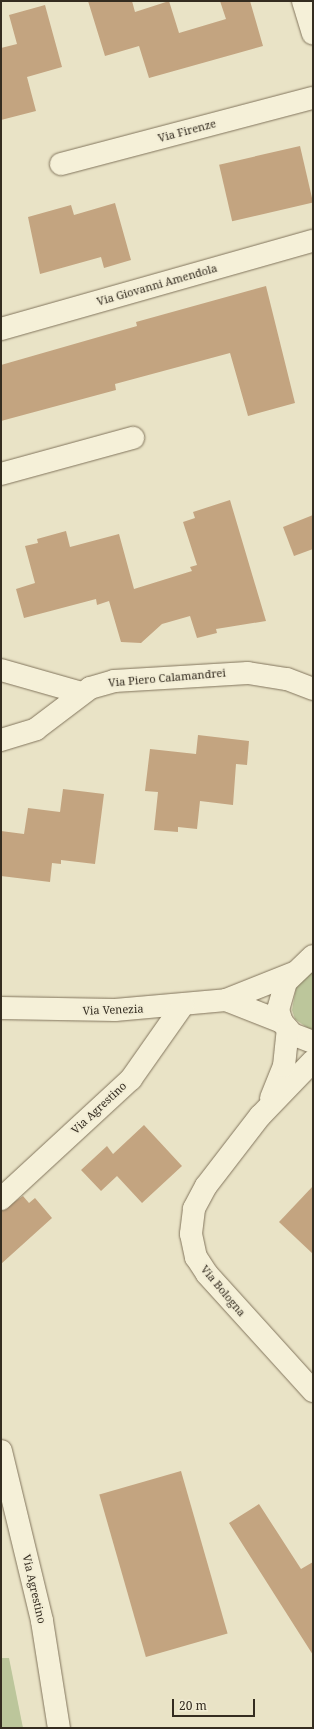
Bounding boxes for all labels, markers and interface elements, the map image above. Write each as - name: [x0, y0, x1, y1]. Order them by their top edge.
- street label: Via Firenze: [156, 117, 218, 145]
- street label: Via Giovanni Amendola: [95, 261, 219, 309]
- street label: Via Piero Calamandrei: [108, 666, 226, 690]
- street label: Via Venezia: [82, 1002, 144, 1018]
- street label: Via Agrestino: [69, 1079, 129, 1137]
- street label: Via Bologna: [198, 1263, 248, 1319]
- street label: Via Agrestino: [20, 1553, 48, 1625]
- scale bar: [174, 1691, 257, 1717]
- text: 20 m: [179, 1697, 207, 1714]

